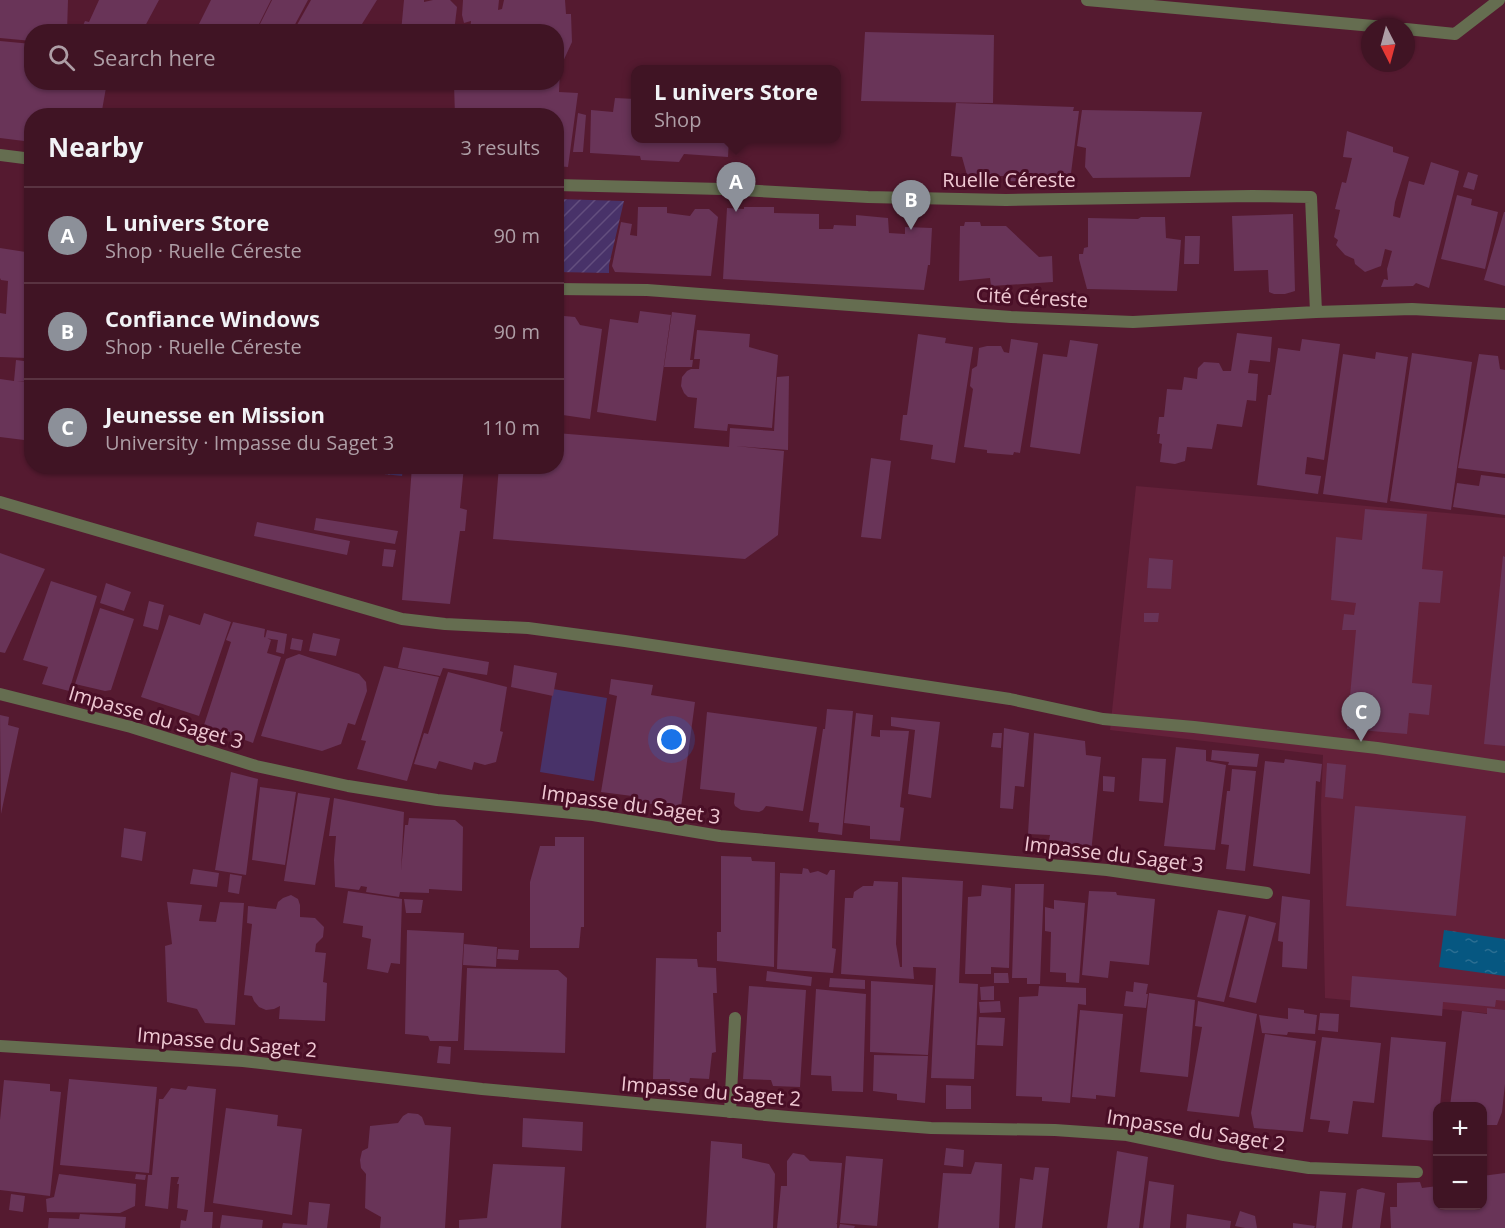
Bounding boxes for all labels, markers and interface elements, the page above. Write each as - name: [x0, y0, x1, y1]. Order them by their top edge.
- north arrow: [1361, 18, 1415, 72]
- search box: [24, 24, 564, 90]
- icon: search: [45, 41, 78, 74]
- text: Search here: [93, 42, 216, 72]
- popup: [631, 65, 841, 143]
- text: L univers Store: [654, 76, 818, 106]
- text: Shop: [654, 106, 701, 133]
- text: Nearby: [48, 129, 143, 165]
- text: 3 results: [460, 134, 540, 161]
- pin: A: [716, 162, 756, 212]
- street label: Ruelle Céreste: [942, 166, 1076, 193]
- pin: B: [892, 180, 930, 230]
- text: L univers Store: [105, 207, 269, 237]
- text: A: [61, 222, 74, 249]
- text: 90 m: [493, 222, 540, 249]
- text: Shop · Ruelle Céreste: [105, 237, 302, 264]
- street label: Cité Céreste: [975, 281, 1089, 313]
- text: Confiance Windows: [105, 303, 320, 333]
- text: B: [61, 318, 74, 345]
- text: 90 m: [493, 318, 540, 345]
- text: Shop · Ruelle Céreste: [105, 333, 302, 360]
- text: Jeunesse en Mission: [105, 399, 325, 429]
- text: C: [61, 414, 74, 441]
- text: 110 m: [482, 414, 540, 441]
- text: University · Impasse du Saget 3: [105, 429, 394, 456]
- street label: Impasse du Saget 3: [65, 679, 247, 755]
- pin: C: [1342, 692, 1380, 742]
- your location: [657, 725, 686, 754]
- street label: Impasse du Saget 3: [540, 778, 722, 830]
- street label: Impasse du Saget 3: [1023, 830, 1205, 878]
- street label: Impasse du Saget 2: [136, 1021, 318, 1063]
- street label: Impasse du Saget 2: [620, 1070, 802, 1112]
- map controls: [1433, 1102, 1487, 1210]
- button: +: [1433, 1102, 1487, 1156]
- street label: Impasse du Saget 2: [1105, 1103, 1287, 1157]
- button: −: [1433, 1156, 1487, 1210]

